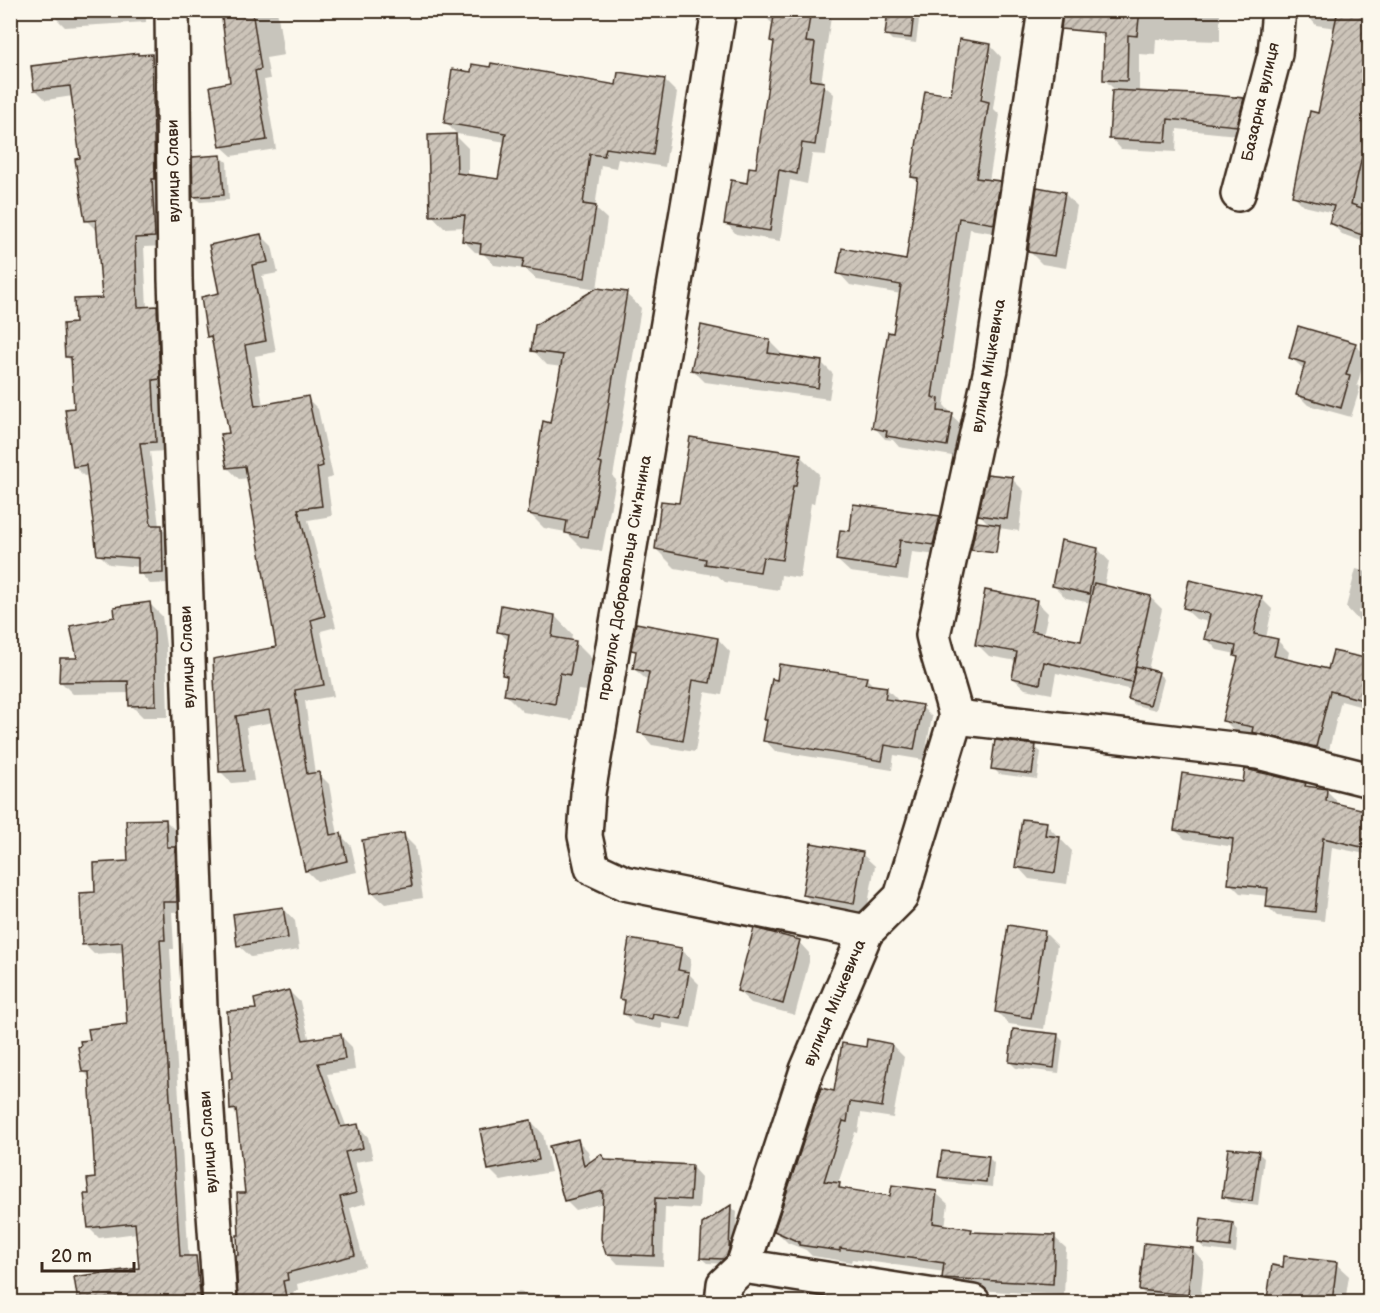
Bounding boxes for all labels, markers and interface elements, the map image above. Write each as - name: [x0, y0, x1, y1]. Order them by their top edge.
- street label: Базарна вулиця: [1238, 41, 1284, 163]
- street label: вулиця Слави: [164, 119, 184, 223]
- street label: вулиця Міцкевича: [968, 297, 1010, 434]
- street label: провулок Добровольця Сім'янина: [594, 453, 656, 702]
- street label: вулиця Слави: [177, 605, 199, 709]
- street label: вулиця Міцкевича: [800, 936, 870, 1069]
- street label: вулиця Слави: [196, 1090, 222, 1194]
- scale bar: [42, 1235, 134, 1273]
- text: 20 m: [51, 1246, 92, 1267]

